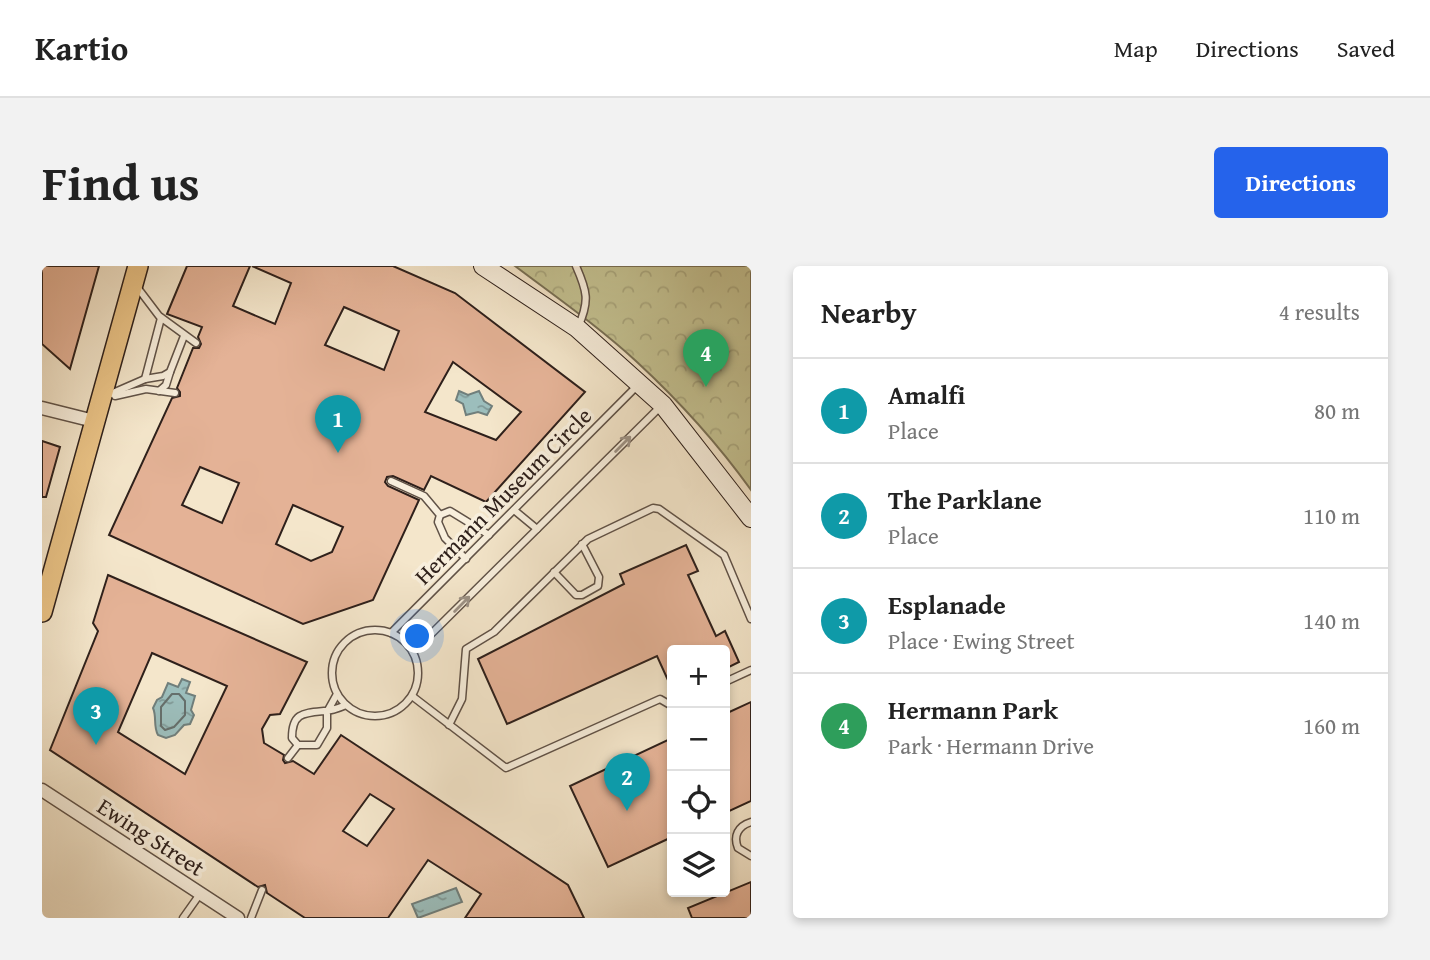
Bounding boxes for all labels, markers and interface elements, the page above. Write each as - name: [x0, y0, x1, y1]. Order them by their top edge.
- text: Kartio: [35, 24, 128, 72]
- text: Map: [1114, 31, 1158, 66]
- text: Directions: [1196, 31, 1299, 66]
- text: Saved: [1337, 31, 1395, 66]
- text: Find us: [42, 146, 200, 218]
- button: Directions: [1214, 147, 1388, 218]
- text: Nearby: [821, 290, 917, 334]
- text: 4 results: [1279, 295, 1360, 328]
- pin: 4: [683, 329, 729, 387]
- text: Amalfi: [888, 375, 965, 414]
- text: 1: [838, 394, 850, 427]
- text: 80 m: [1314, 394, 1360, 427]
- pin: 1: [315, 395, 361, 453]
- street label: Hermann Museum Circle: [407, 400, 599, 592]
- text: Place: [888, 414, 939, 447]
- one-way arrow: [614, 436, 631, 453]
- text: The Parklane: [888, 480, 1042, 519]
- text: 2: [838, 499, 850, 532]
- text: 110 m: [1303, 499, 1360, 532]
- text: Place: [888, 519, 939, 552]
- text: Esplanade: [888, 585, 1006, 624]
- one-way arrow: [453, 596, 470, 613]
- text: 3: [838, 604, 850, 637]
- text: 140 m: [1303, 604, 1360, 637]
- your location: [400, 619, 434, 653]
- text: Place · Ewing Street: [888, 624, 1075, 657]
- map controls: [667, 645, 730, 897]
- button: +: [667, 645, 730, 708]
- pin: 3: [73, 687, 119, 745]
- text: Hermann Park: [888, 690, 1058, 729]
- button: −: [667, 708, 730, 771]
- text: 4: [838, 709, 850, 742]
- text: 160 m: [1303, 709, 1360, 742]
- text: Park · Hermann Drive: [888, 729, 1094, 762]
- pin: 2: [604, 753, 650, 811]
- button: locate: [667, 771, 730, 834]
- street label: Ewing Street: [91, 790, 211, 884]
- button: layers: [667, 834, 730, 897]

